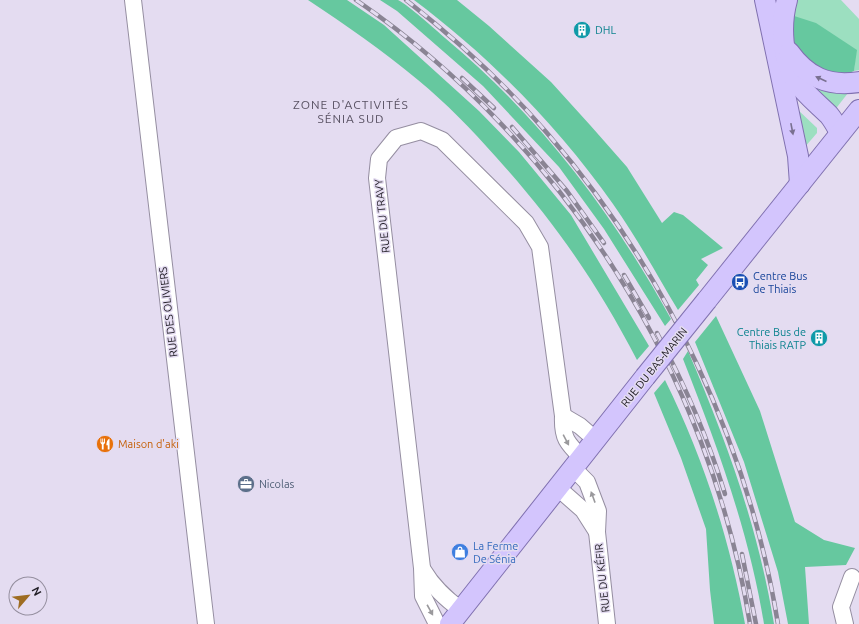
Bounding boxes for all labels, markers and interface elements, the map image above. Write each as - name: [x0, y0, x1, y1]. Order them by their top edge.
- building icon: DHL: [572, 20, 592, 40]
- place label: DHL: [595, 24, 616, 36]
- one-way arrow: [815, 76, 827, 82]
- district label: ZONE D'ACTIVITÉS SÉNIA SUD: [293, 98, 409, 125]
- one-way arrow: [789, 122, 795, 135]
- street label: RUE DU TRAVY: [372, 178, 392, 254]
- street label: RUE DES OLIVIERS: [156, 266, 179, 358]
- place label: Centre Bus de Thiais: [753, 270, 807, 295]
- bus stop icon: Centre Bus de Thiais: [730, 272, 750, 292]
- street label: RUE DU BAS-MARIN: [618, 325, 690, 409]
- place label: Centre Bus de Thiais RATP: [737, 326, 806, 351]
- building icon: Centre Bus de Thiais RATP: [809, 328, 829, 348]
- restaurant icon: Maison d'aki: [95, 434, 115, 454]
- one-way arrow: [563, 434, 570, 446]
- place label: Maison d'aki: [118, 438, 179, 450]
- office icon: Nicolas: [236, 474, 256, 494]
- place label: Nicolas: [259, 478, 295, 490]
- one-way arrow: [590, 491, 596, 503]
- place label: La Ferme De Sénia: [473, 540, 518, 565]
- shop icon: La Ferme De Sénia: [450, 542, 470, 562]
- street label: RUE DU KÉFIR: [591, 543, 612, 613]
- north arrow: [8, 576, 48, 616]
- text: N: [30, 585, 44, 598]
- one-way arrow: [426, 604, 433, 616]

